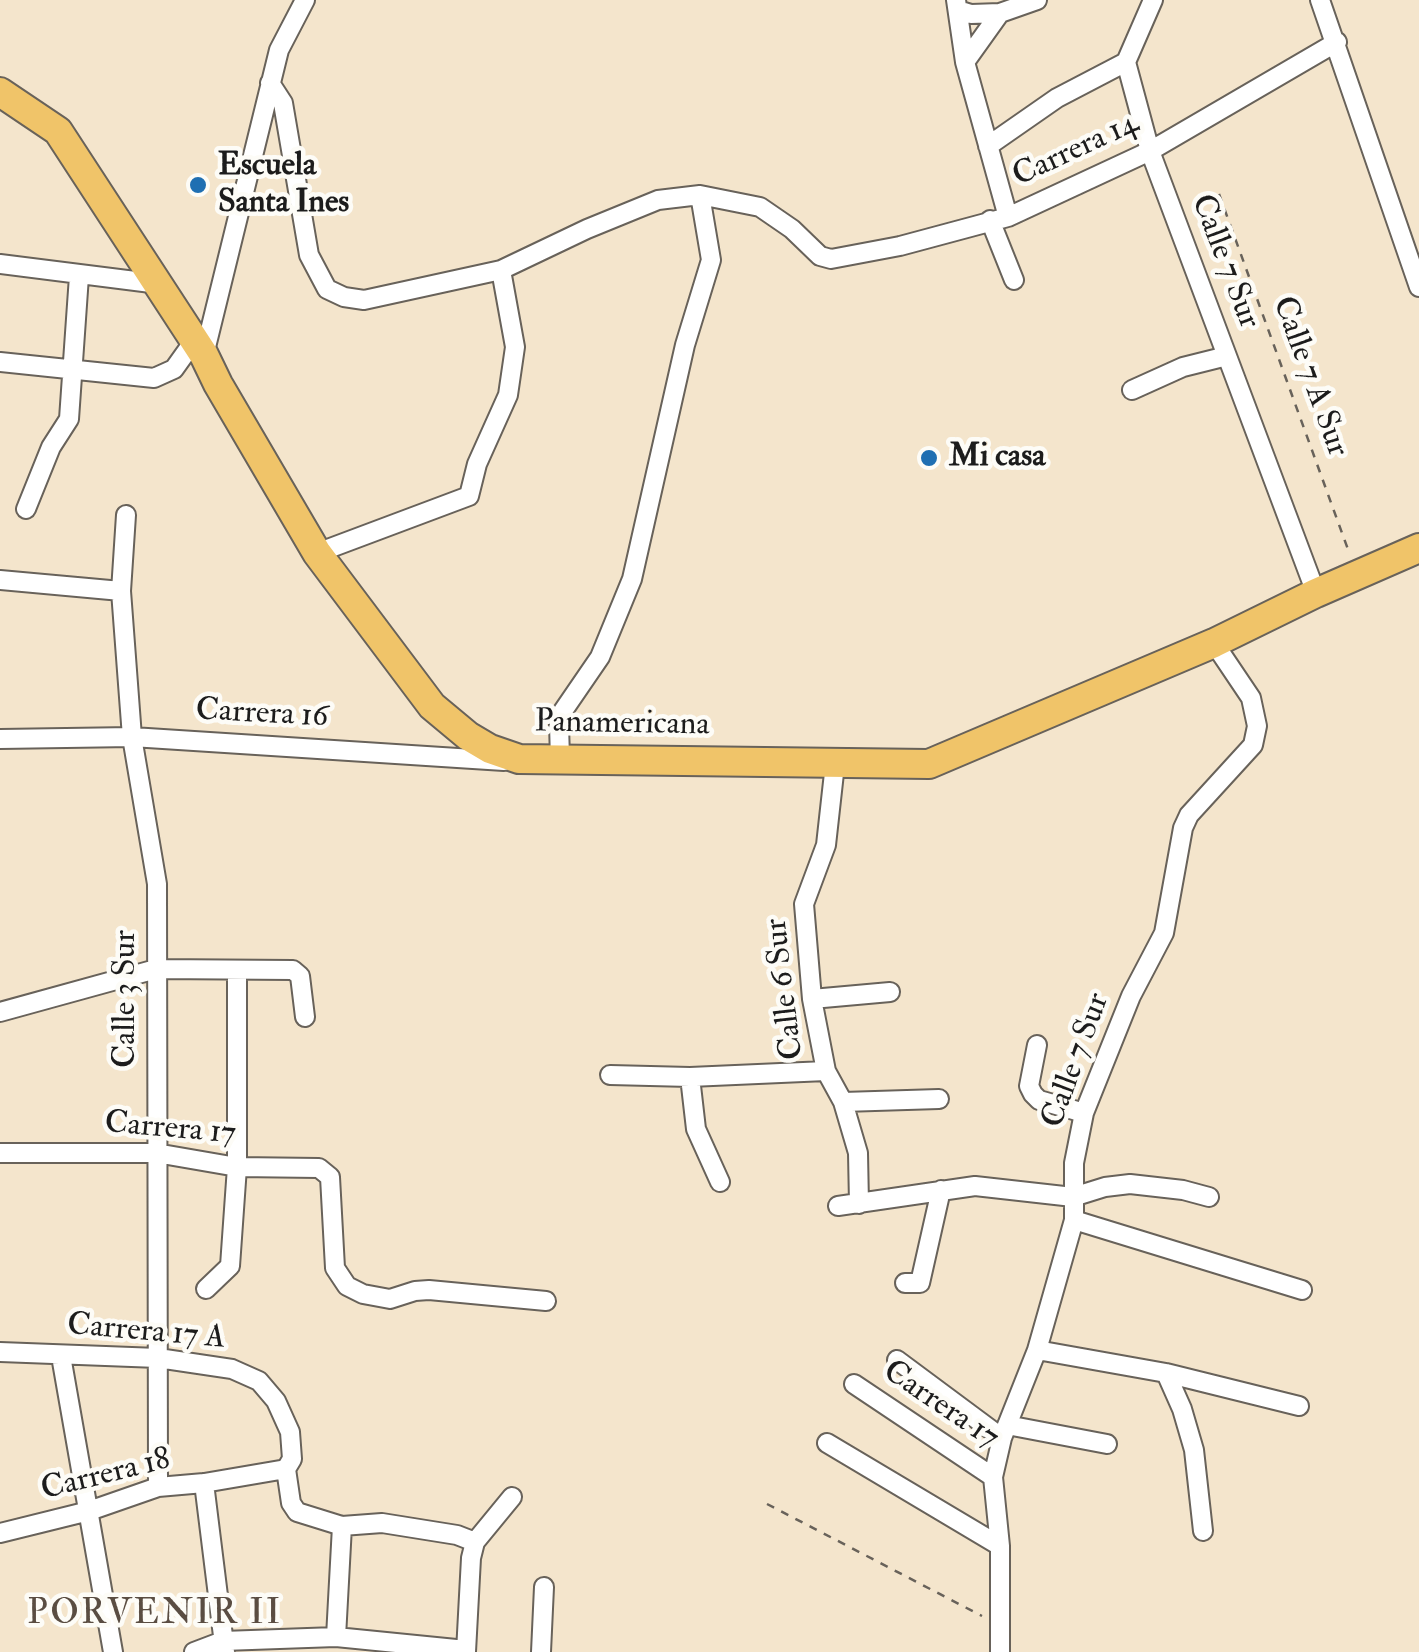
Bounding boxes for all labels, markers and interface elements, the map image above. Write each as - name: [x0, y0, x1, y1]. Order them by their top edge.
- street label: Carrera 14: [1007, 105, 1145, 197]
- place label: Escuela Santa Ines: [218, 148, 349, 223]
- marker: Escuela Santa Ines: [187, 174, 209, 196]
- street label: Calle 7 Sur: [1181, 190, 1267, 334]
- street label: Calle 7 A Sur: [1262, 292, 1356, 462]
- place label: Mi casa: [949, 439, 1045, 477]
- marker: Mi casa: [918, 447, 940, 469]
- street label: Carrera 16: [195, 692, 329, 738]
- street label: Panamericana: [534, 704, 710, 746]
- street label: Calle 6 Sur: [758, 916, 814, 1062]
- street label: Calle 3 Sur: [108, 930, 146, 1068]
- street label: Calle 7 Sur: [1035, 988, 1119, 1134]
- street label: Carrera 17: [103, 1105, 237, 1155]
- street label: Carrera 17 A: [65, 1307, 227, 1359]
- street label: Carrera 17: [875, 1353, 1005, 1459]
- street label: Carrera 18: [37, 1441, 175, 1511]
- district label: PORVENIR II: [27, 1594, 283, 1636]

